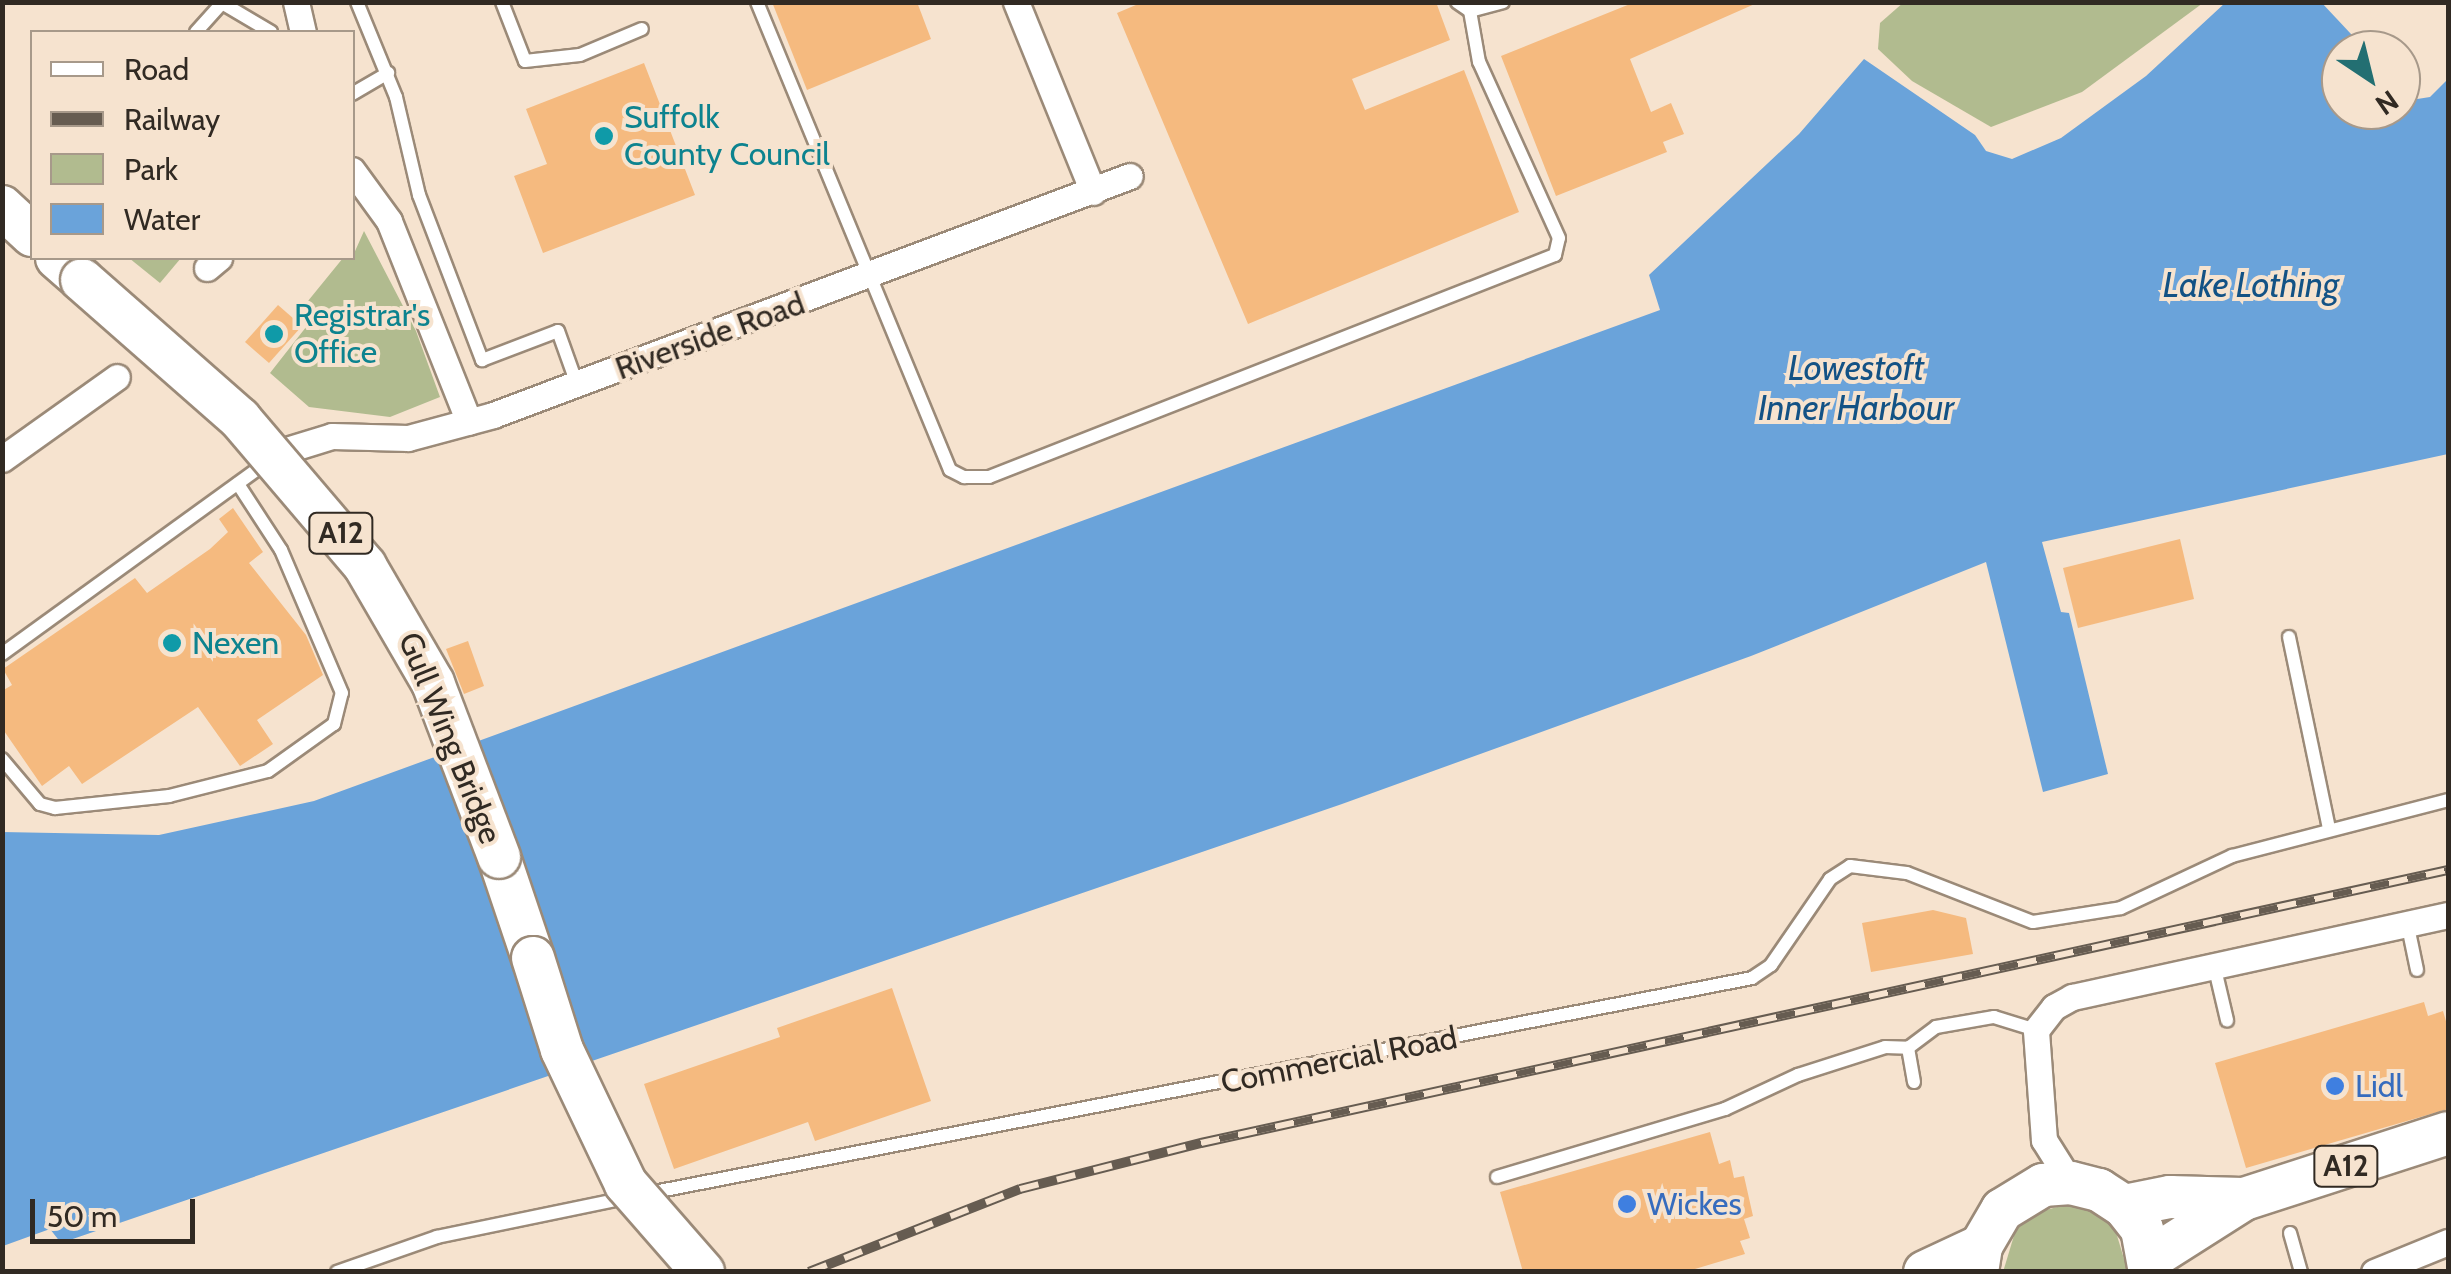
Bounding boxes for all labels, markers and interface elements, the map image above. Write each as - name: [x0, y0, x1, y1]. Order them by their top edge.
- legend: [30, 30, 355, 260]
- north arrow: [2321, 30, 2421, 130]
- text: Road: [124, 51, 189, 88]
- text: N: [2369, 83, 2405, 123]
- place label: Suffolk County Council: [624, 99, 830, 174]
- text: Railway: [124, 101, 220, 138]
- marker: Suffolk County Council: [593, 125, 615, 147]
- text: Park: [124, 151, 178, 188]
- text: Water: [124, 201, 200, 238]
- water label: Lake Lothing: [2163, 264, 2339, 306]
- street label: Riverside Road: [610, 284, 810, 388]
- place label: Registrar's Office: [294, 297, 430, 372]
- marker: Registrar's Office: [263, 323, 285, 345]
- water label: Lowestoft Inner Harbour: [1758, 347, 1954, 429]
- road number: A12: [306, 508, 376, 558]
- place label: Nexen: [192, 624, 279, 662]
- street label: Gull Wing Bridge: [390, 627, 510, 849]
- marker: Nexen: [161, 632, 183, 654]
- street label: Commercial Road: [1218, 1018, 1460, 1102]
- place label: Lidl: [2355, 1067, 2403, 1105]
- marker: Lidl: [2324, 1075, 2346, 1097]
- road number: A12: [2311, 1141, 2381, 1191]
- scale bar: [35, 1179, 200, 1241]
- place label: Wickes: [1647, 1185, 1742, 1223]
- marker: Wickes: [1616, 1193, 1638, 1215]
- text: 50 m: [47, 1198, 117, 1235]

